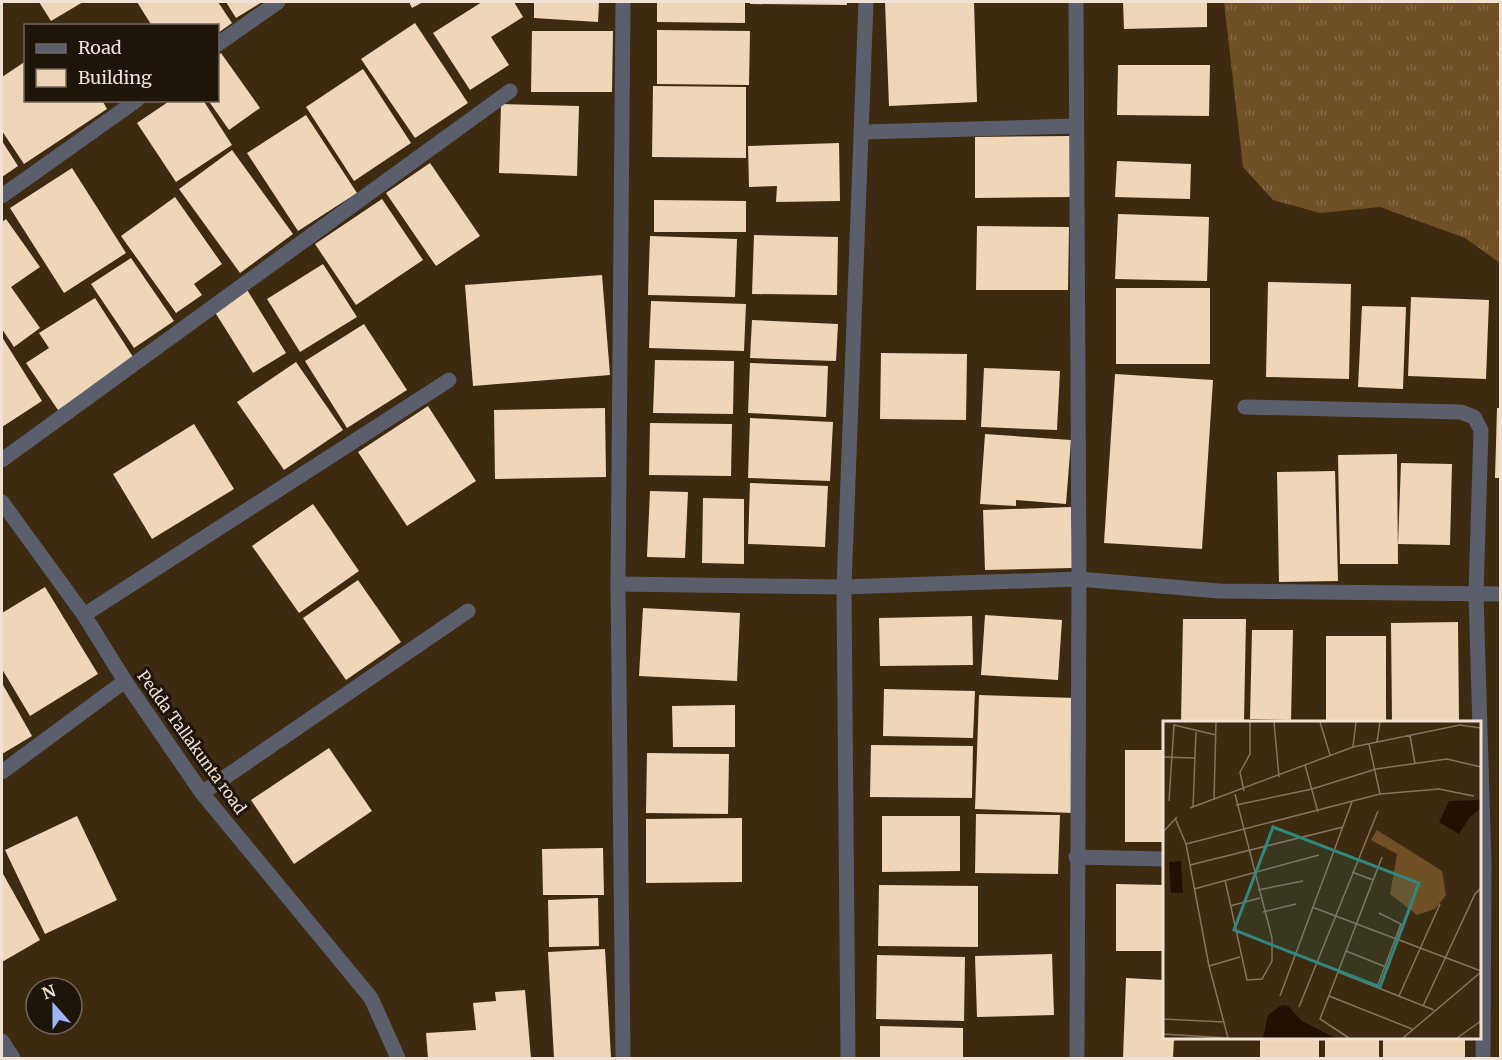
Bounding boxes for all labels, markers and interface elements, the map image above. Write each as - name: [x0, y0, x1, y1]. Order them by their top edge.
- legend: [24, 24, 219, 102]
- text: Road: [78, 36, 122, 59]
- text: Building: [78, 66, 152, 89]
- street label: Pedda Tallakunta road: [133, 666, 251, 818]
- inset map: [1163, 721, 1481, 1039]
- north arrow: [24, 976, 84, 1036]
- text: N: [39, 980, 58, 1004]

